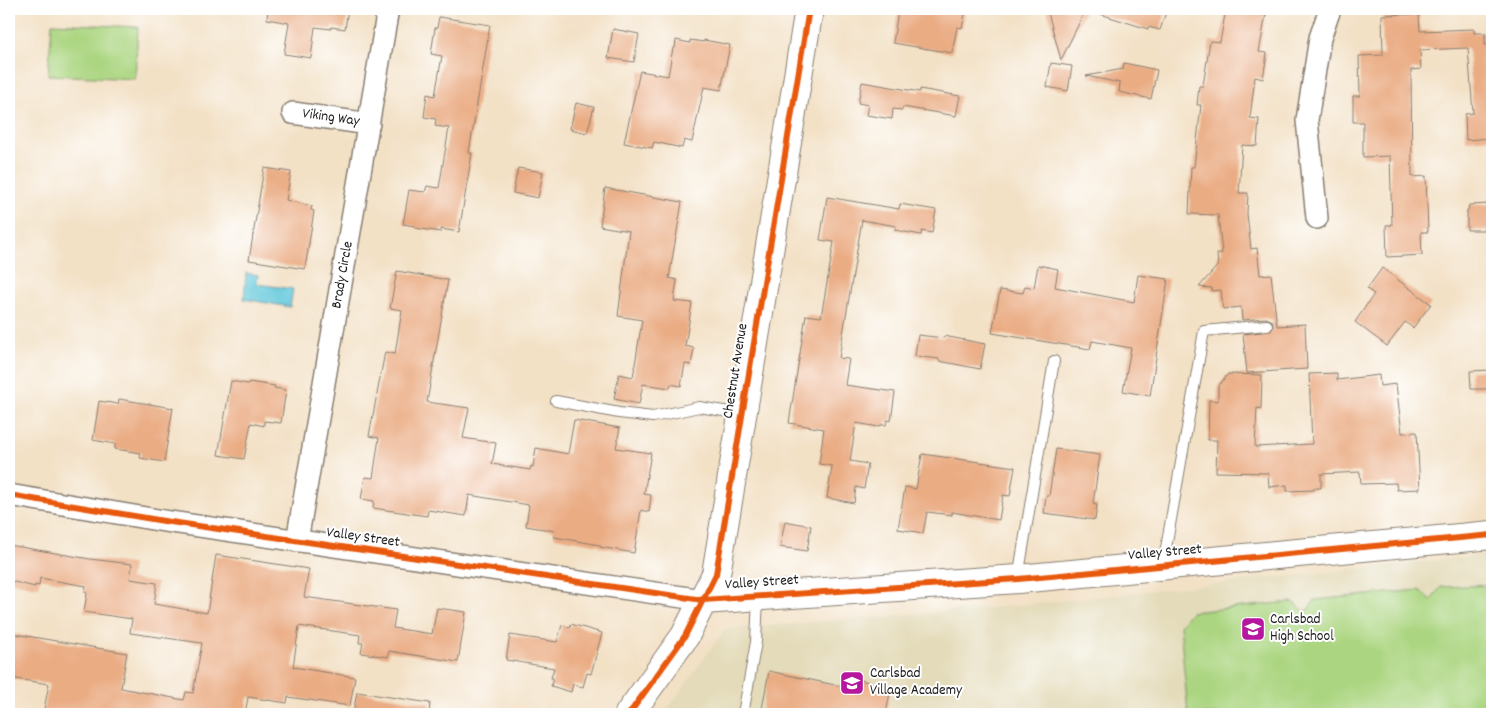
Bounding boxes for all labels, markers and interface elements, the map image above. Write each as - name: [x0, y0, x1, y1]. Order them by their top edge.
- street label: Viking Way: [301, 103, 362, 133]
- street label: Brady Circle: [326, 239, 360, 310]
- street label: Chestnut Avenue: [718, 321, 754, 420]
- street label: Valley Street: [325, 522, 402, 554]
- street label: Valley Street: [1127, 539, 1203, 567]
- street label: Valley Street: [724, 569, 800, 597]
- place label: Carlsbad High School: [1270, 609, 1334, 648]
- school or university icon: Carlsbad High School: [1240, 616, 1266, 642]
- place label: Carlsbad Village Academy: [870, 663, 963, 702]
- school or university icon: Carlsbad Village Academy: [839, 670, 865, 696]

